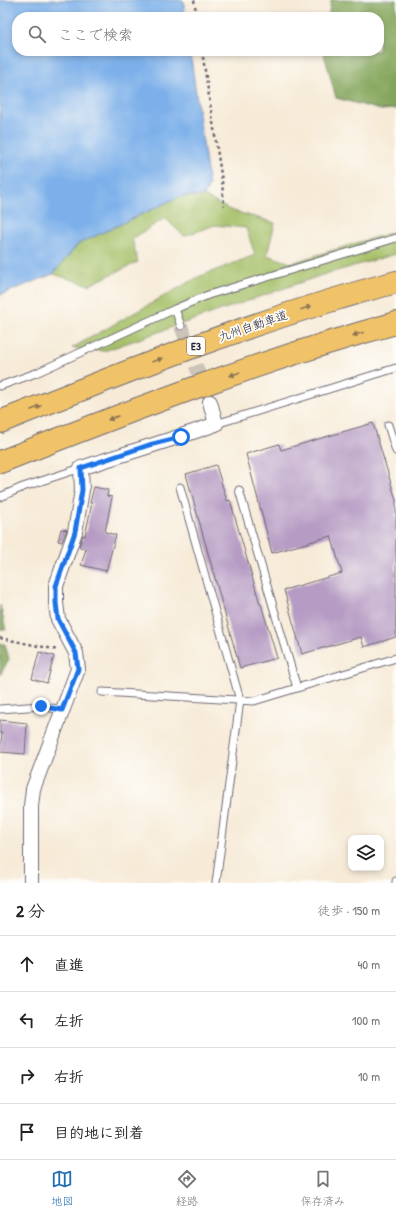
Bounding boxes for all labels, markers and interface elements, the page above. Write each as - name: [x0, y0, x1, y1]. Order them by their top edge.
- search box: [12, 12, 384, 56]
- icon: search: [26, 23, 48, 45]
- text: ここで検索: [58, 24, 133, 45]
- one-way arrow: [301, 305, 313, 311]
- street label: 九州自動車道: [216, 306, 290, 345]
- one-way arrow: [352, 331, 364, 337]
- road number: E3: [187, 337, 205, 355]
- one-way arrow: [152, 357, 164, 363]
- one-way arrow: [228, 371, 240, 377]
- one-way arrow: [31, 404, 43, 410]
- one-way arrow: [107, 415, 118, 421]
- route start: [172, 428, 190, 446]
- route end: [32, 697, 50, 715]
- map controls: [348, 835, 384, 871]
- button: layers: [348, 835, 384, 871]
- text: 2 分: [16, 899, 45, 922]
- text: 徒歩 · 150 m: [318, 901, 380, 919]
- icon: ahead: [16, 953, 38, 975]
- text: 直進: [54, 954, 84, 975]
- text: 40 m: [357, 955, 380, 973]
- icon: left: [16, 1009, 38, 1031]
- text: 左折: [54, 1010, 84, 1031]
- text: 100 m: [352, 1011, 380, 1029]
- icon: right: [16, 1065, 38, 1087]
- text: 右折: [54, 1066, 84, 1087]
- text: 10 m: [358, 1067, 380, 1085]
- icon: arrive: [16, 1121, 38, 1143]
- text: 目的地に到着: [54, 1122, 144, 1143]
- tab: 地図: [51, 1168, 73, 1208]
- tab: 経路: [176, 1168, 198, 1208]
- tab: 保存済み: [301, 1168, 345, 1208]

